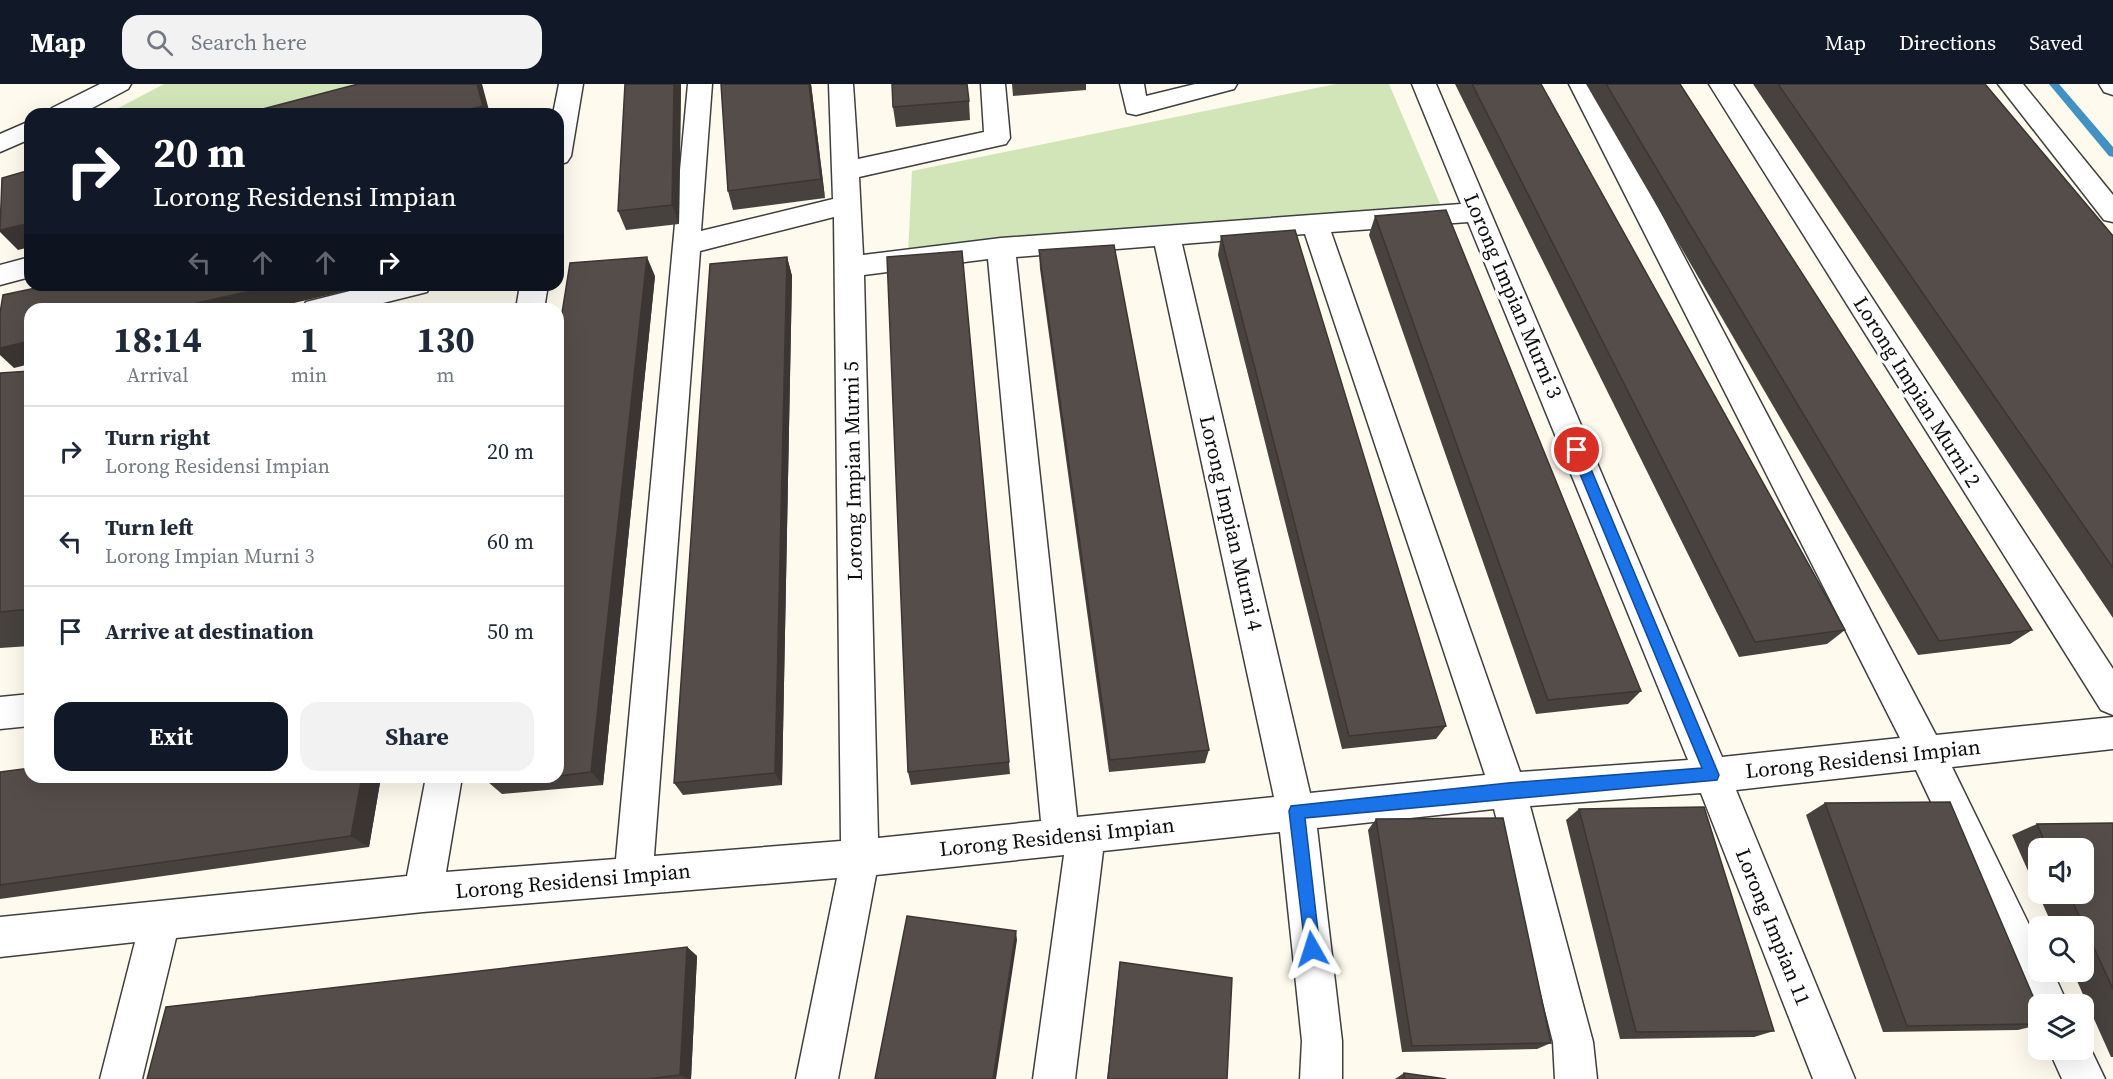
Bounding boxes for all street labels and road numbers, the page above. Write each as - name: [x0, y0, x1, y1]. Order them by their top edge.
- street label: Lorong Impian Murni 3: [1457, 189, 1570, 403]
- street label: Lorong Impian Murni 2: [1847, 291, 1988, 493]
- street label: Lorong Impian Murni 5: [836, 361, 869, 581]
- street label: Lorong Impian Murni 4: [1193, 413, 1270, 634]
- street label: Lorong Residensi Impian: [1744, 732, 1982, 785]
- street label: Lorong Residensi Impian: [938, 810, 1176, 863]
- street label: Lorong Impian 11: [1729, 844, 1818, 1010]
- street label: Lorong Residensi Impian: [454, 856, 692, 905]

